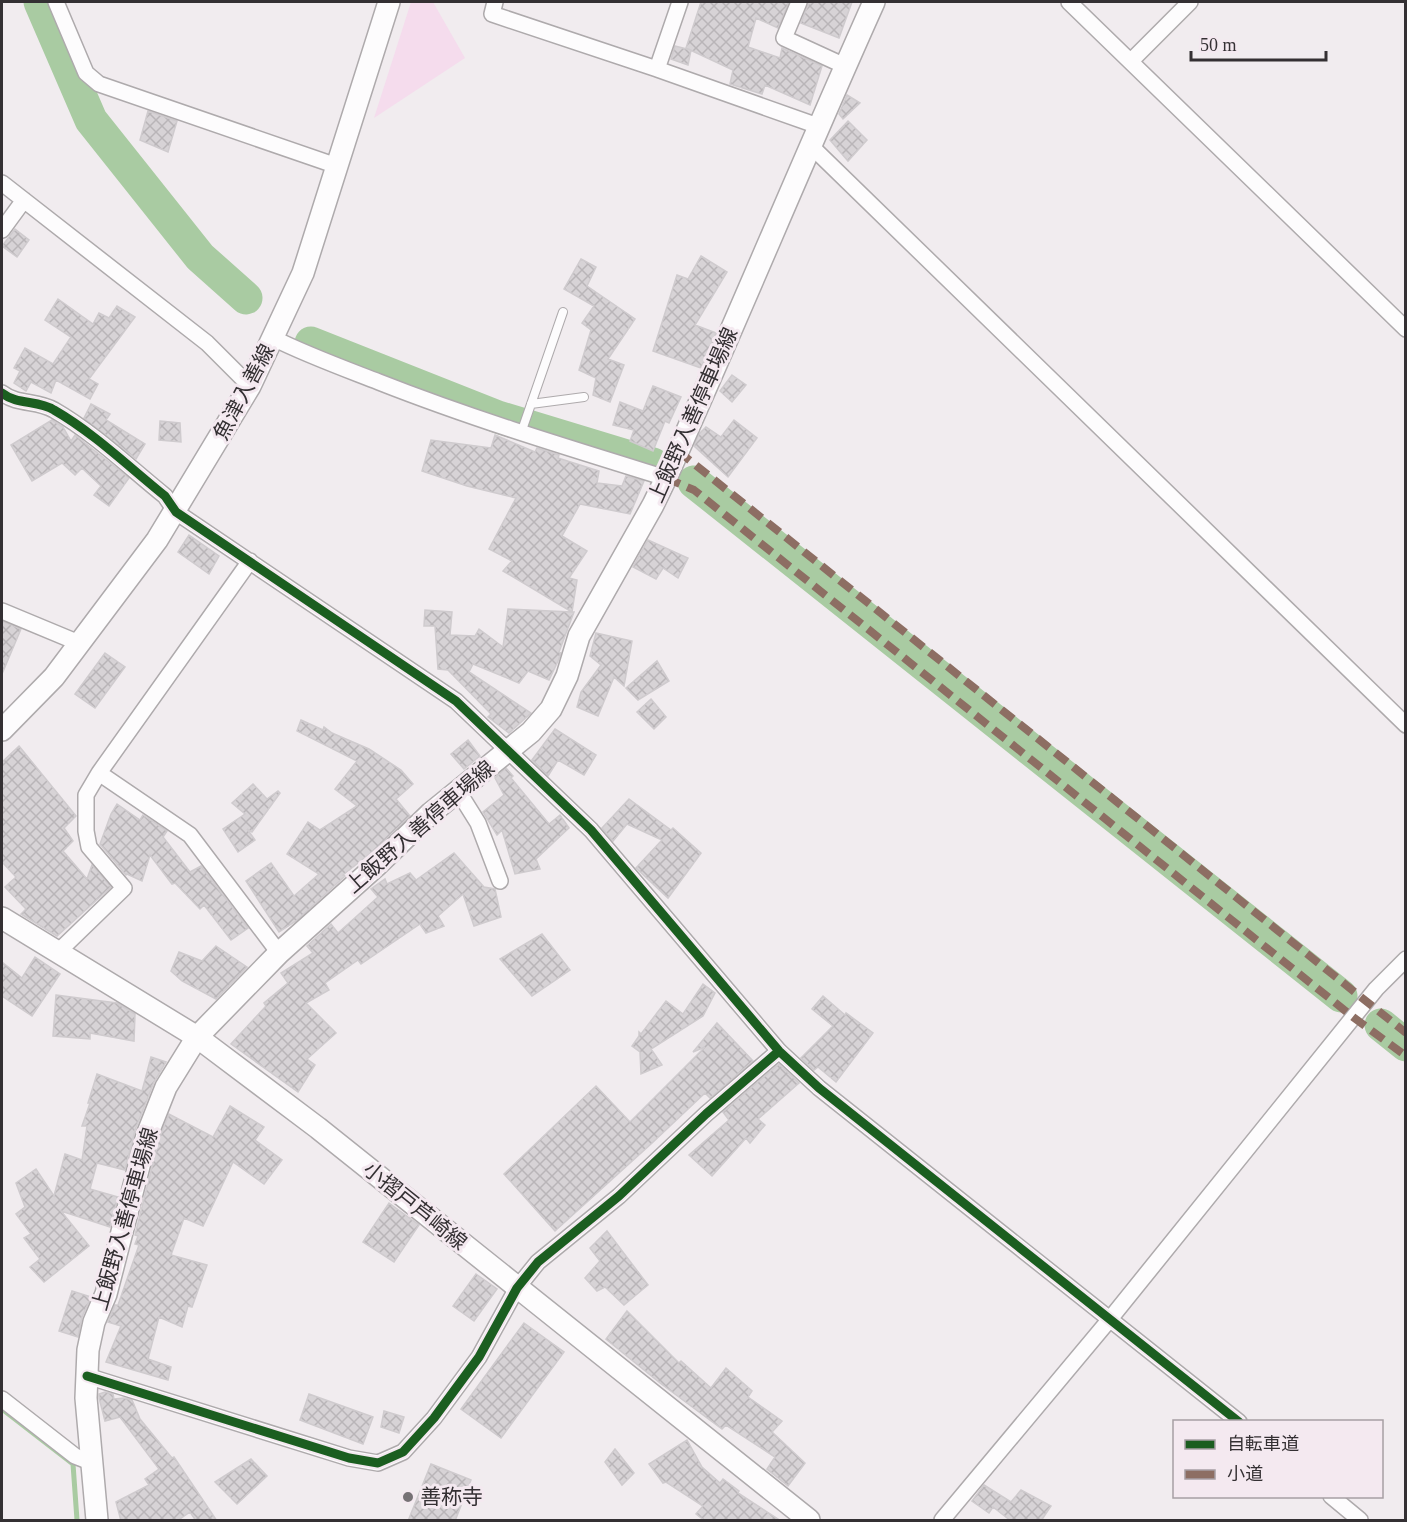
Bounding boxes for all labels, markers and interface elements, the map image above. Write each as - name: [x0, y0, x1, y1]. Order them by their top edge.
- scale bar: [1191, 24, 1326, 62]
- text: 50 m: [1200, 35, 1237, 55]
- street label: 上飯野入善停車場線: [644, 324, 742, 506]
- street label: 魚津入善線: [209, 340, 279, 444]
- street label: 上飯野入善停車場線: [341, 756, 499, 898]
- street label: 上飯野入善停車場線: [87, 1125, 163, 1313]
- street label: 小摺戸芦崎線: [358, 1157, 472, 1255]
- legend: [1173, 1420, 1383, 1498]
- text: 自転車道: [1227, 1434, 1299, 1454]
- text: 小道: [1227, 1464, 1263, 1484]
- place label: 善称寺: [420, 1485, 483, 1509]
- marker: 善称寺: [401, 1490, 415, 1504]

